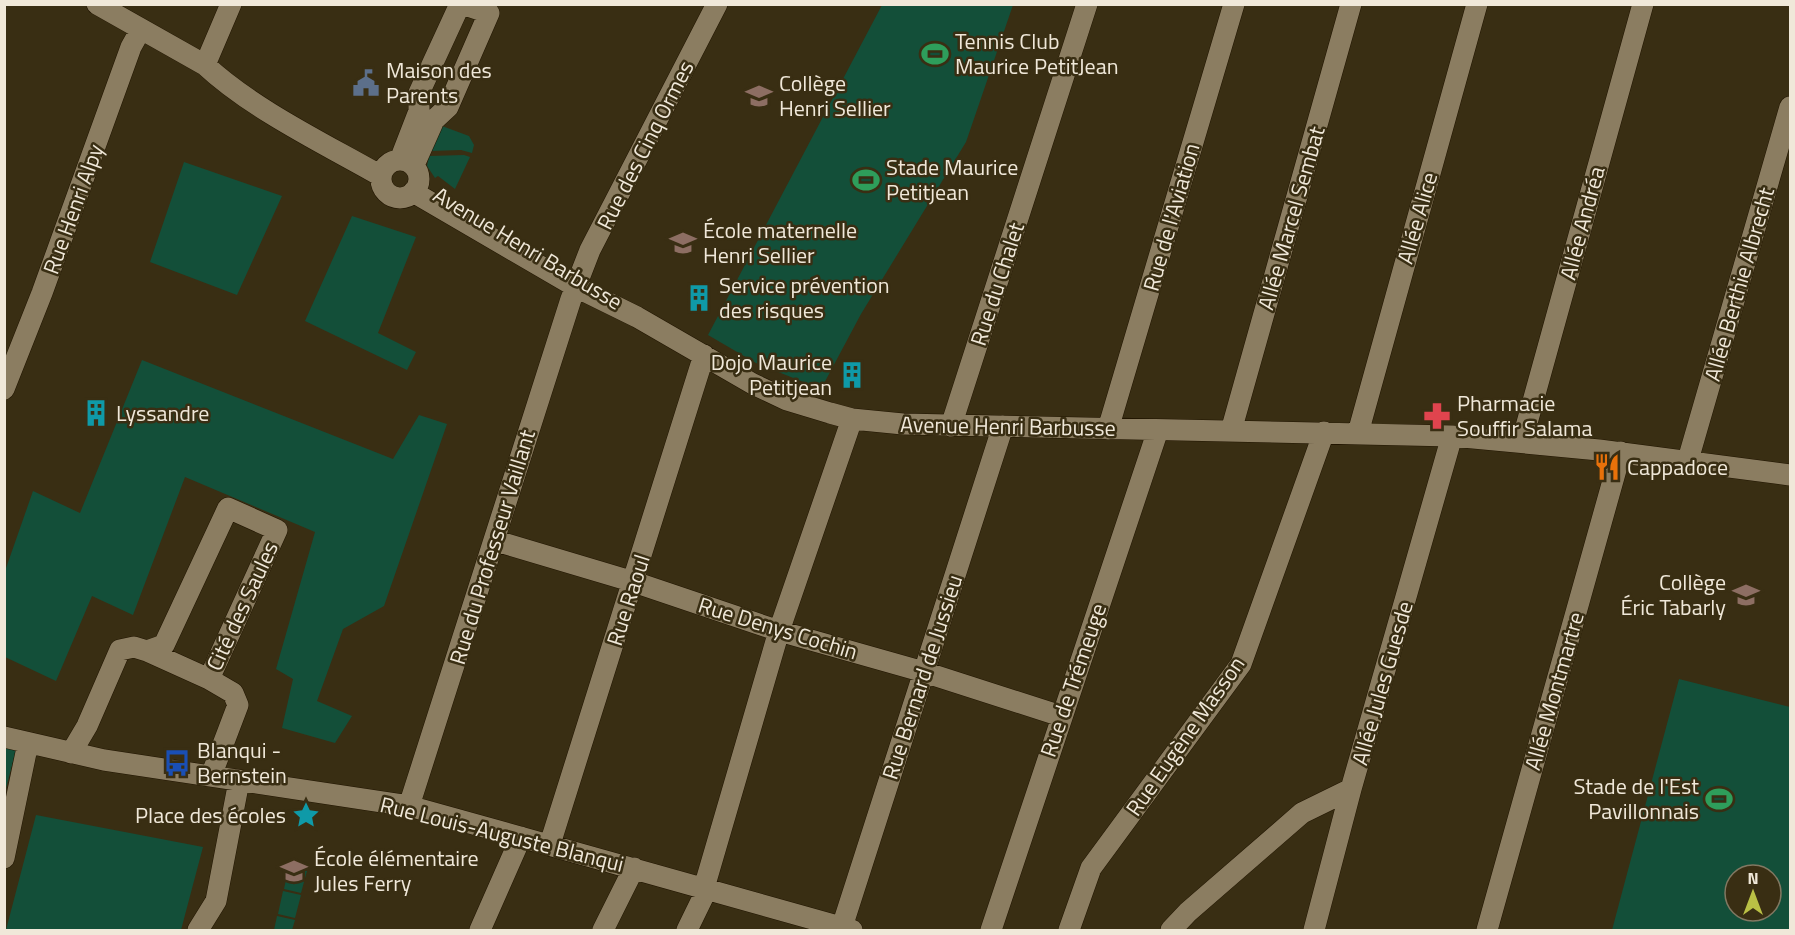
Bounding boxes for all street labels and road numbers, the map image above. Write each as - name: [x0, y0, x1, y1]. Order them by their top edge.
- street label: Rue des Cinq Ormes: [588, 54, 702, 236]
- street label: Allée Marcel Sembat: [1249, 122, 1334, 314]
- street label: Rue Henri Alpy: [34, 139, 112, 279]
- street label: Rue de l'Aviation: [1134, 139, 1208, 295]
- street label: Allée Andréa: [1551, 162, 1613, 284]
- street label: Allée Alice: [1388, 168, 1446, 268]
- street label: Avenue Henri Barbusse: [427, 178, 629, 318]
- street label: Allée Berthie Albrecht: [1695, 183, 1783, 385]
- street label: Rue du Chalet: [961, 218, 1033, 350]
- street label: Avenue Henri Barbusse: [900, 407, 1116, 445]
- street label: Rue du Professeur Vaillant: [440, 425, 544, 669]
- street label: Cité des Saules: [197, 536, 287, 676]
- street label: Rue Raoul: [597, 550, 659, 650]
- street label: Rue Bernard de Jussieu: [873, 570, 971, 784]
- street label: Rue Denys Cochin: [694, 588, 862, 668]
- street label: Allée Jules Guesde: [1342, 597, 1422, 769]
- street label: Rue de Trémeuge: [1031, 599, 1115, 761]
- street label: Allée Montmartre: [1515, 608, 1593, 774]
- street label: Rue Eugène Masson: [1117, 649, 1253, 823]
- street label: Rue Louis-Auguste Blanqui: [376, 787, 628, 881]

